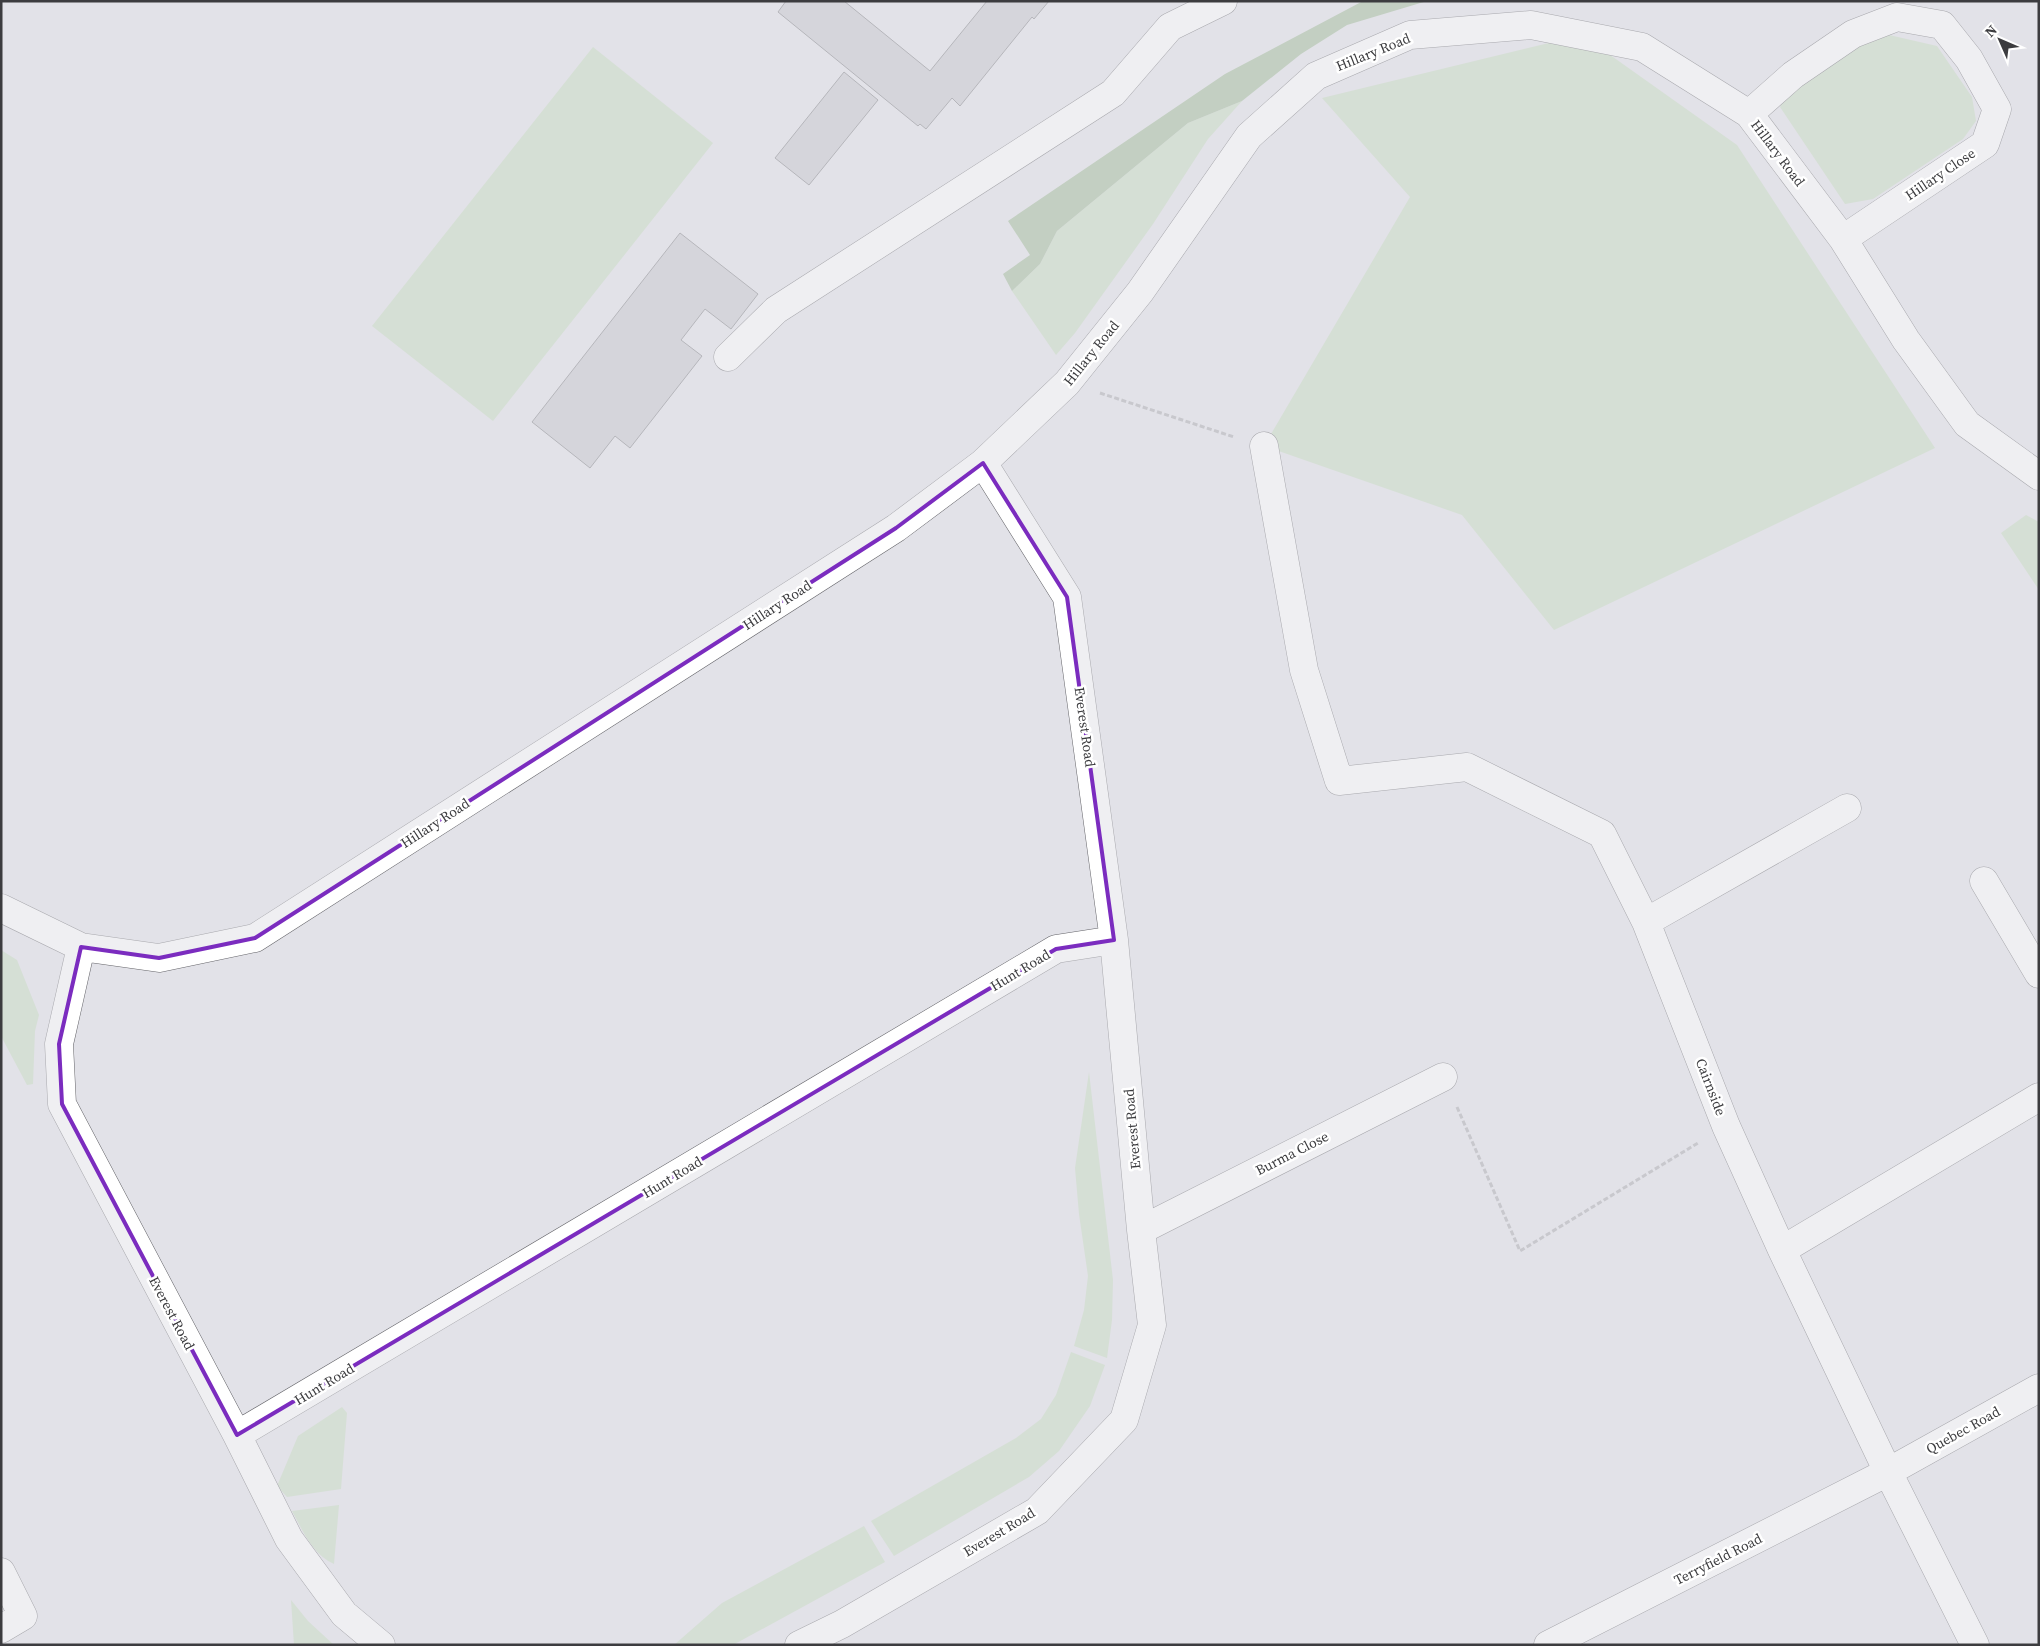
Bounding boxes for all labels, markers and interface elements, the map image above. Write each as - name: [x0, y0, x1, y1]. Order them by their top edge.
- north arrow: [1975, 15, 2025, 65]
- text: N: [1980, 20, 2001, 41]
- street label: Hillary Road: [1333, 28, 1413, 76]
- street label: Hillary Road: [1746, 116, 1810, 190]
- street label: Hillary Close: [1901, 143, 1979, 205]
- street label: Hillary Road: [1058, 316, 1124, 390]
- street label: Hillary Road: [739, 575, 815, 635]
- street label: Everest Road: [1069, 686, 1101, 768]
- street label: Hillary Road: [397, 793, 473, 853]
- street label: Hunt Road: [986, 944, 1054, 996]
- street label: Cairnside: [1691, 1055, 1731, 1119]
- street label: Everest Road: [1119, 1088, 1145, 1170]
- street label: Burma Close: [1252, 1126, 1332, 1180]
- street label: Hunt Road: [638, 1151, 706, 1203]
- street label: Everest Road: [144, 1273, 200, 1353]
- street label: Hunt Road: [290, 1358, 358, 1410]
- street label: Quebec Road: [1922, 1401, 2004, 1459]
- street label: Everest Road: [959, 1503, 1039, 1561]
- street label: Terryfield Road: [1671, 1528, 1766, 1590]

